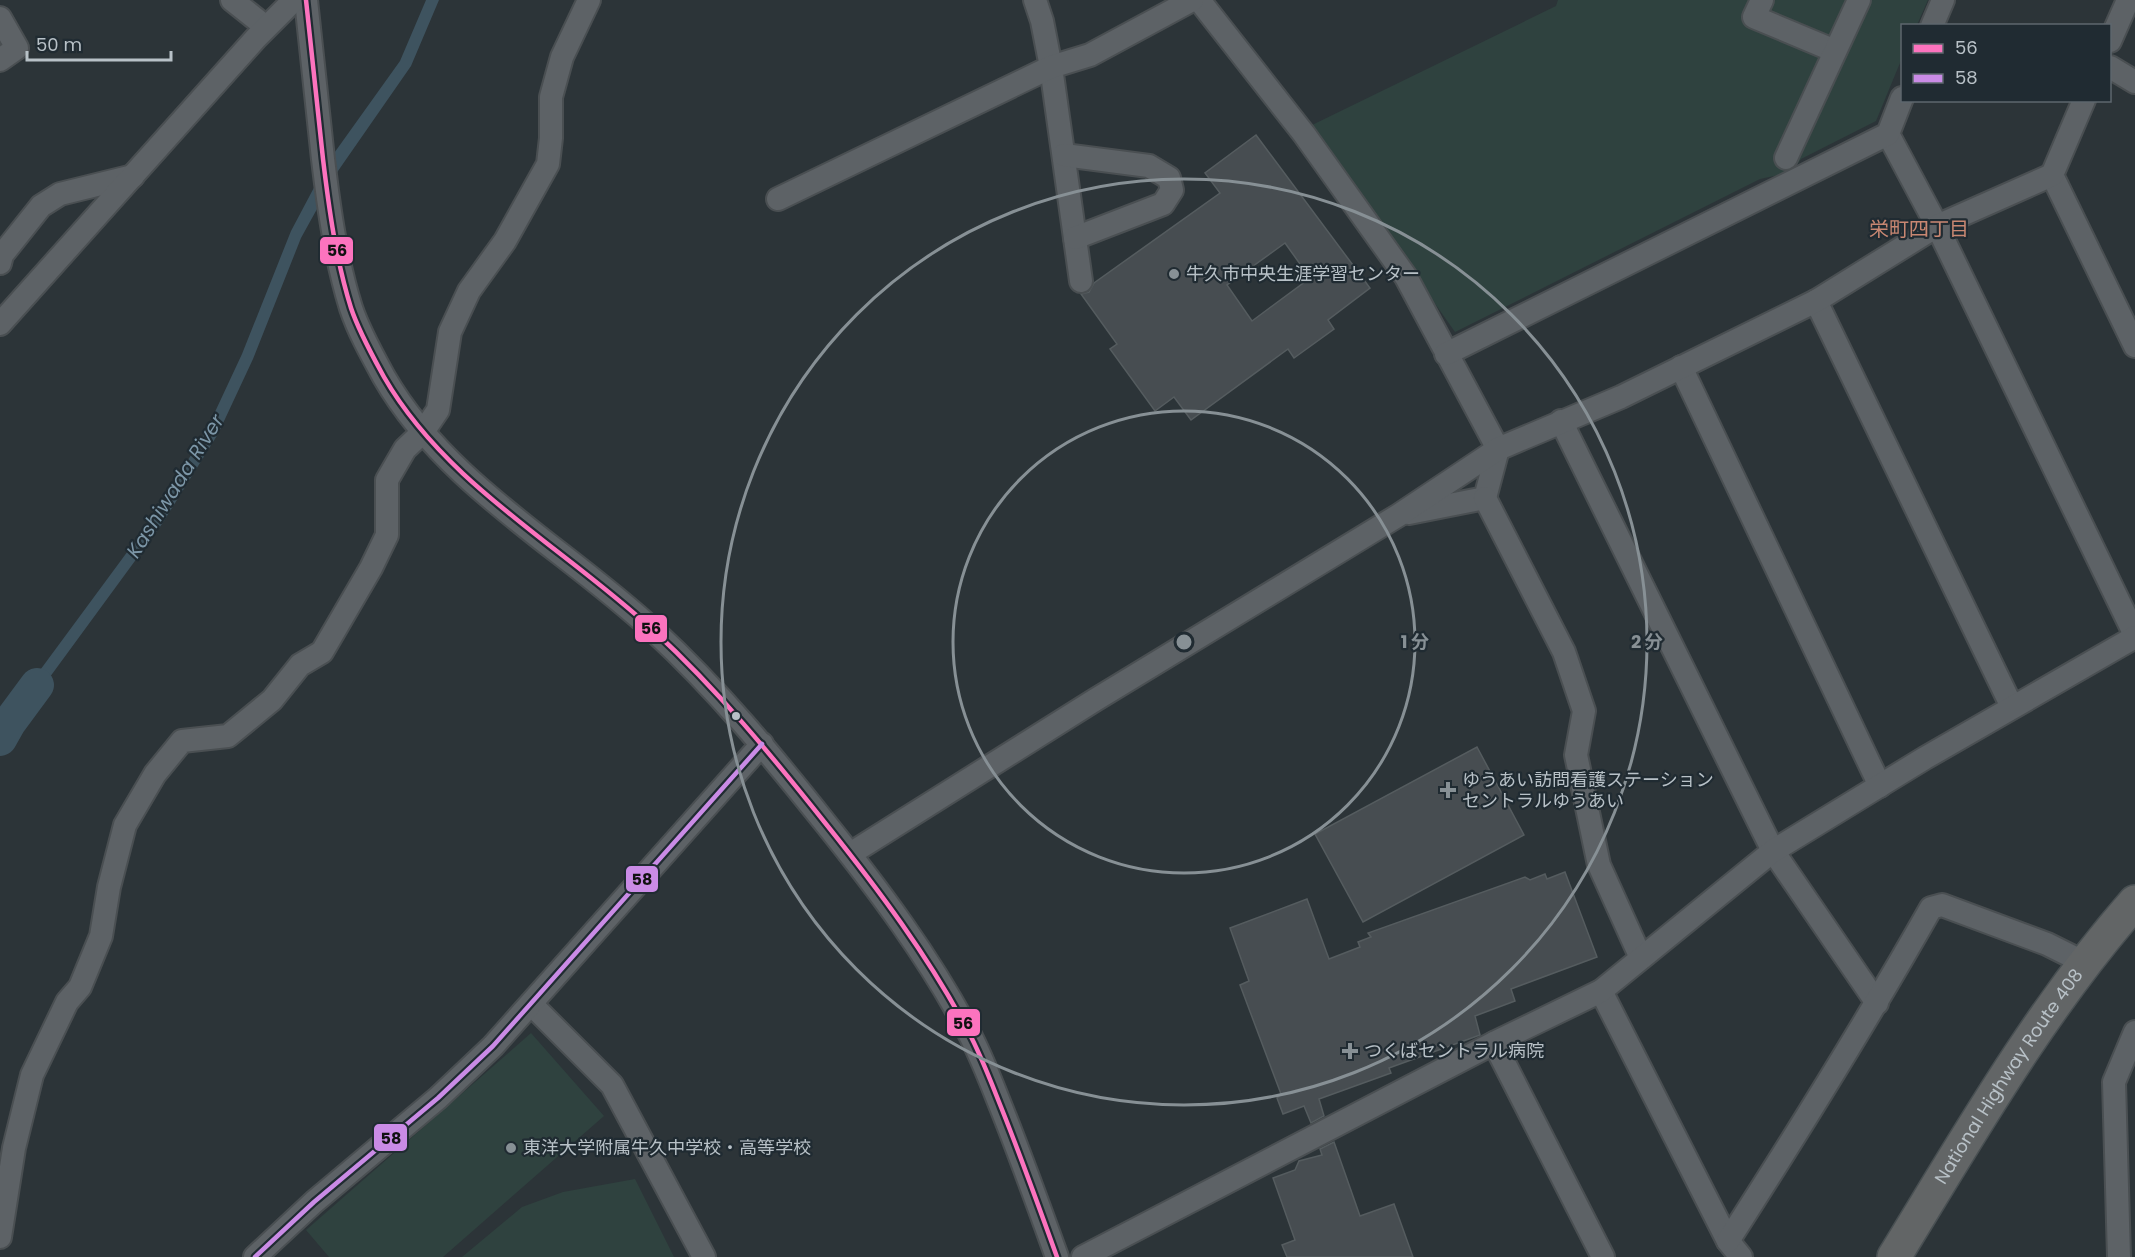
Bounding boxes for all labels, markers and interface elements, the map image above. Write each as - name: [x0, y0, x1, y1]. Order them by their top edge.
- scale bar: [27, 24, 171, 62]
- legend: [1901, 24, 2111, 102]
- text: 50 m: [36, 32, 82, 57]
- text: 56: [1955, 35, 1978, 60]
- text: 58: [1955, 65, 1978, 90]
- district label: 栄町四丁目: [1869, 215, 1969, 243]
- line badge: 56: [319, 236, 354, 265]
- text: 56: [327, 239, 347, 262]
- place label: 牛久市中央生涯学習センター: [1186, 261, 1420, 286]
- marker: 牛久市中央生涯学習センター: [1167, 267, 1181, 281]
- water label: Kashiwada River: [119, 408, 231, 563]
- line badge: 56: [634, 614, 668, 643]
- text: 56: [641, 617, 661, 640]
- text: 1 分: [1401, 629, 1429, 654]
- text: 2 分: [1631, 629, 1663, 654]
- centre of rings: [1174, 632, 1194, 652]
- unlabelled marker: [730, 710, 742, 722]
- place label: ゆうあい訪問看護ステーション セントラルゆうあい: [1462, 767, 1714, 813]
- marker: ゆうあい訪問看護ステーション セントラルゆうあい: [1439, 781, 1457, 799]
- line badge: 58: [625, 865, 659, 893]
- text: 58: [632, 868, 652, 891]
- street label: National Highway Route 408: [1928, 963, 2088, 1189]
- line badge: 56: [946, 1008, 981, 1037]
- text: 56: [953, 1012, 973, 1035]
- place label: つくばセントラル病院: [1364, 1038, 1544, 1063]
- marker: つくばセントラル病院: [1341, 1042, 1359, 1060]
- line badge: 58: [373, 1123, 408, 1152]
- text: 58: [381, 1127, 401, 1150]
- place label: 東洋大学附属牛久中学校・高等学校: [523, 1135, 811, 1160]
- marker: 東洋大学附属牛久中学校・高等学校: [504, 1141, 518, 1155]

